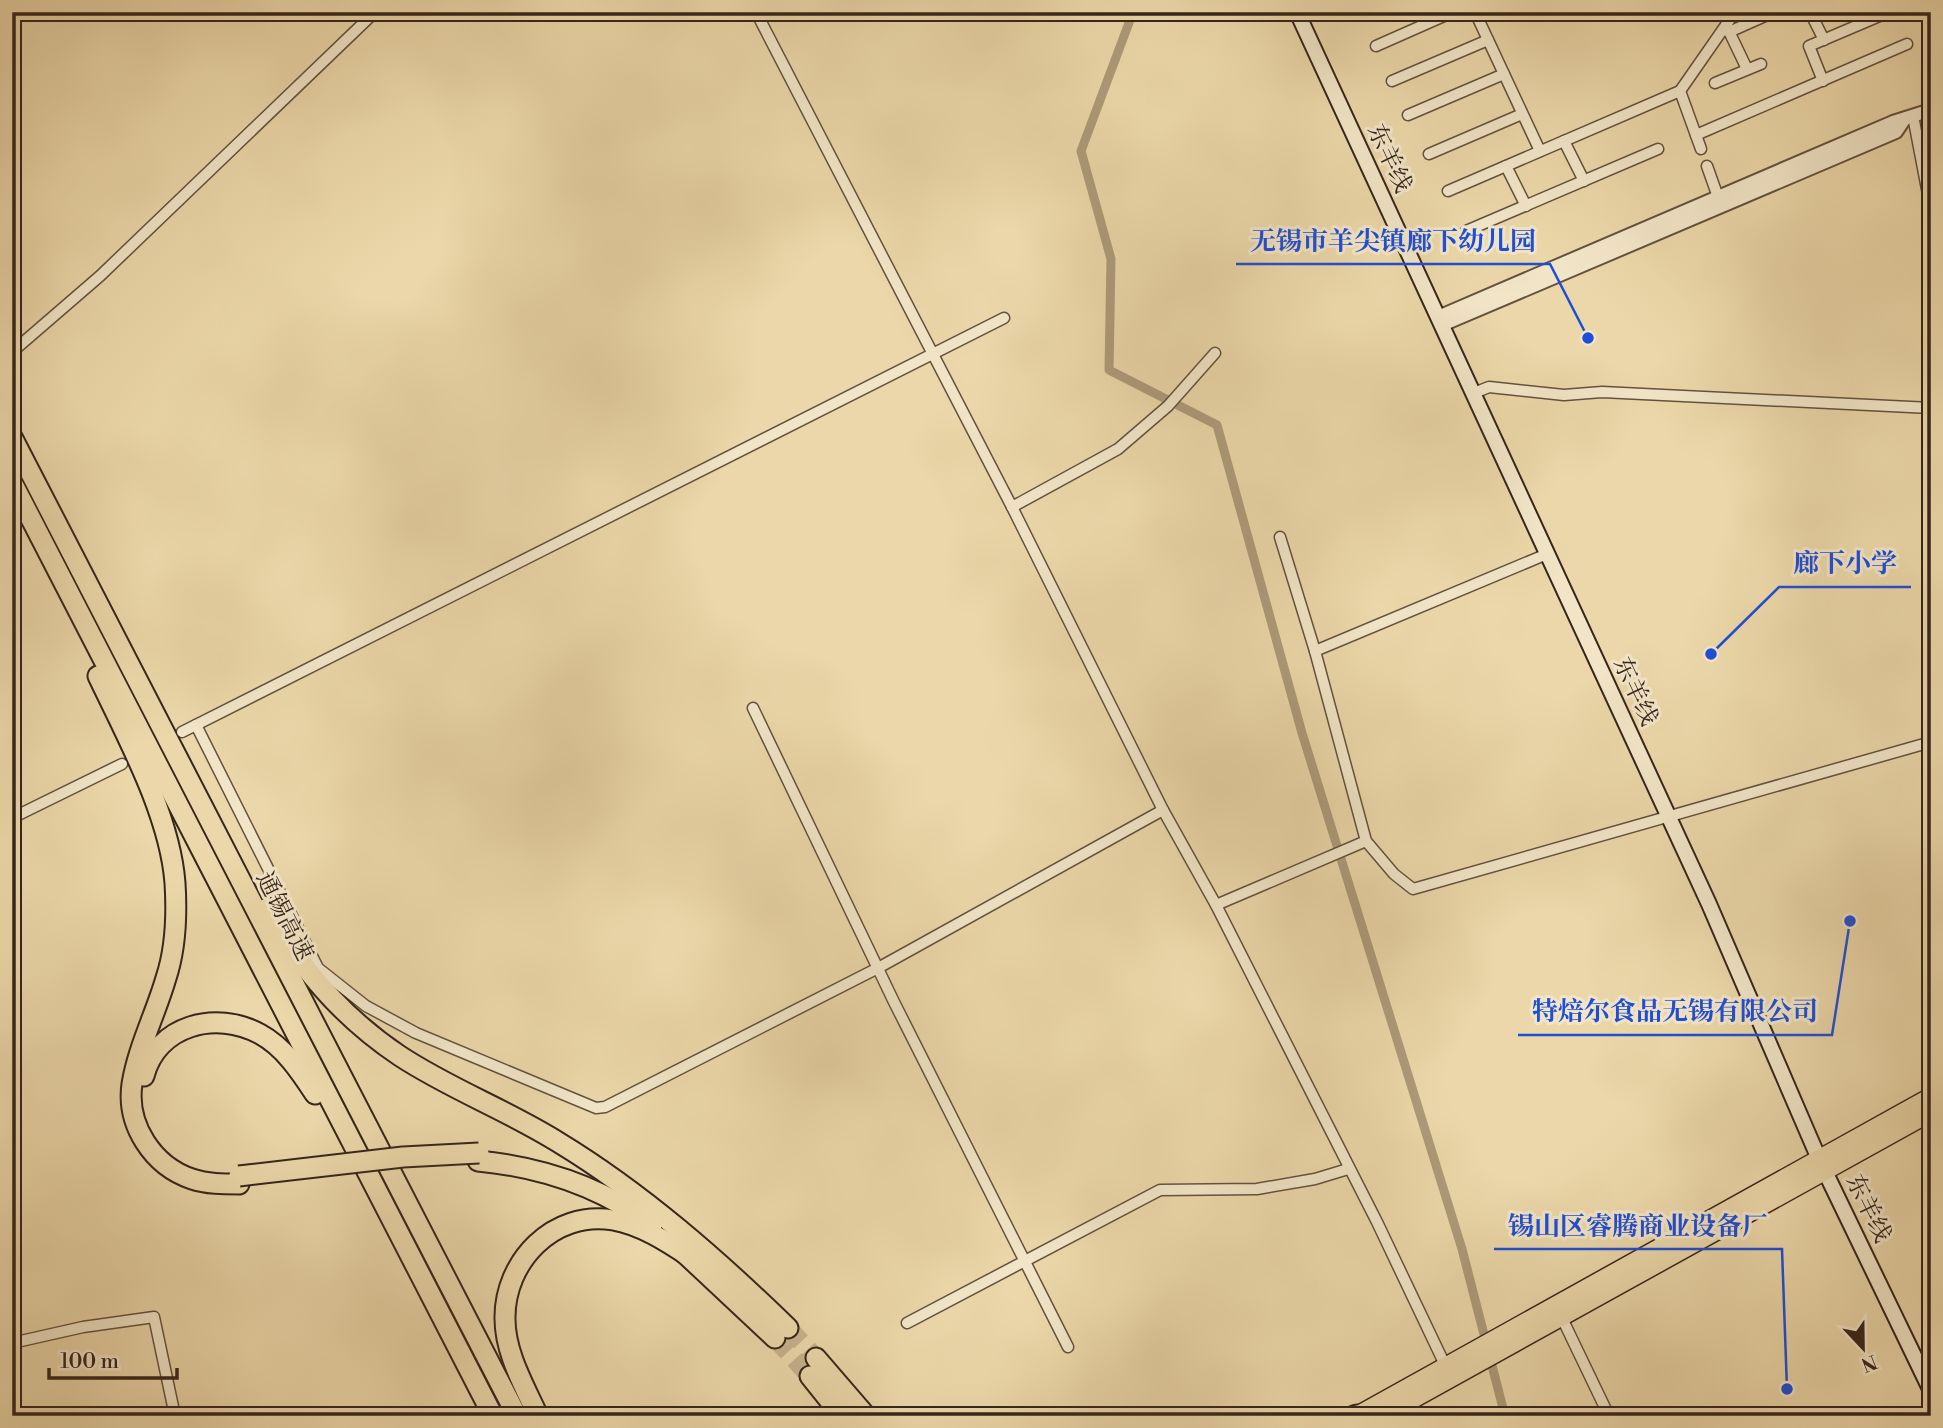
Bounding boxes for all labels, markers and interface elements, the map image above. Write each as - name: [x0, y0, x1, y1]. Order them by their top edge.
- street label: 东羊线: [1360, 119, 1418, 197]
- callout: 无锡市羊尖镇廊下幼儿园: [1236, 217, 1550, 264]
- text: 无锡市羊尖镇廊下幼儿园: [1250, 226, 1536, 258]
- callout: 廊下小学: [1779, 540, 1911, 587]
- text: 廊下小学: [1793, 548, 1897, 580]
- street label: 东羊线: [1606, 652, 1664, 730]
- street label: 通锡高速: [249, 867, 319, 966]
- callout: 特焙尔食品无锡有限公司: [1518, 988, 1832, 1035]
- text: 特焙尔食品无锡有限公司: [1532, 996, 1818, 1028]
- street label: 东羊线: [1839, 1170, 1897, 1247]
- callout: 锡山区睿腾商业设备厂: [1494, 1202, 1782, 1249]
- text: 锡山区睿腾商业设备厂: [1508, 1211, 1768, 1243]
- north arrow: [1828, 1312, 1898, 1382]
- scale bar: [49, 1337, 177, 1381]
- text: 100 m: [60, 1349, 119, 1375]
- text: N: [1858, 1349, 1880, 1377]

